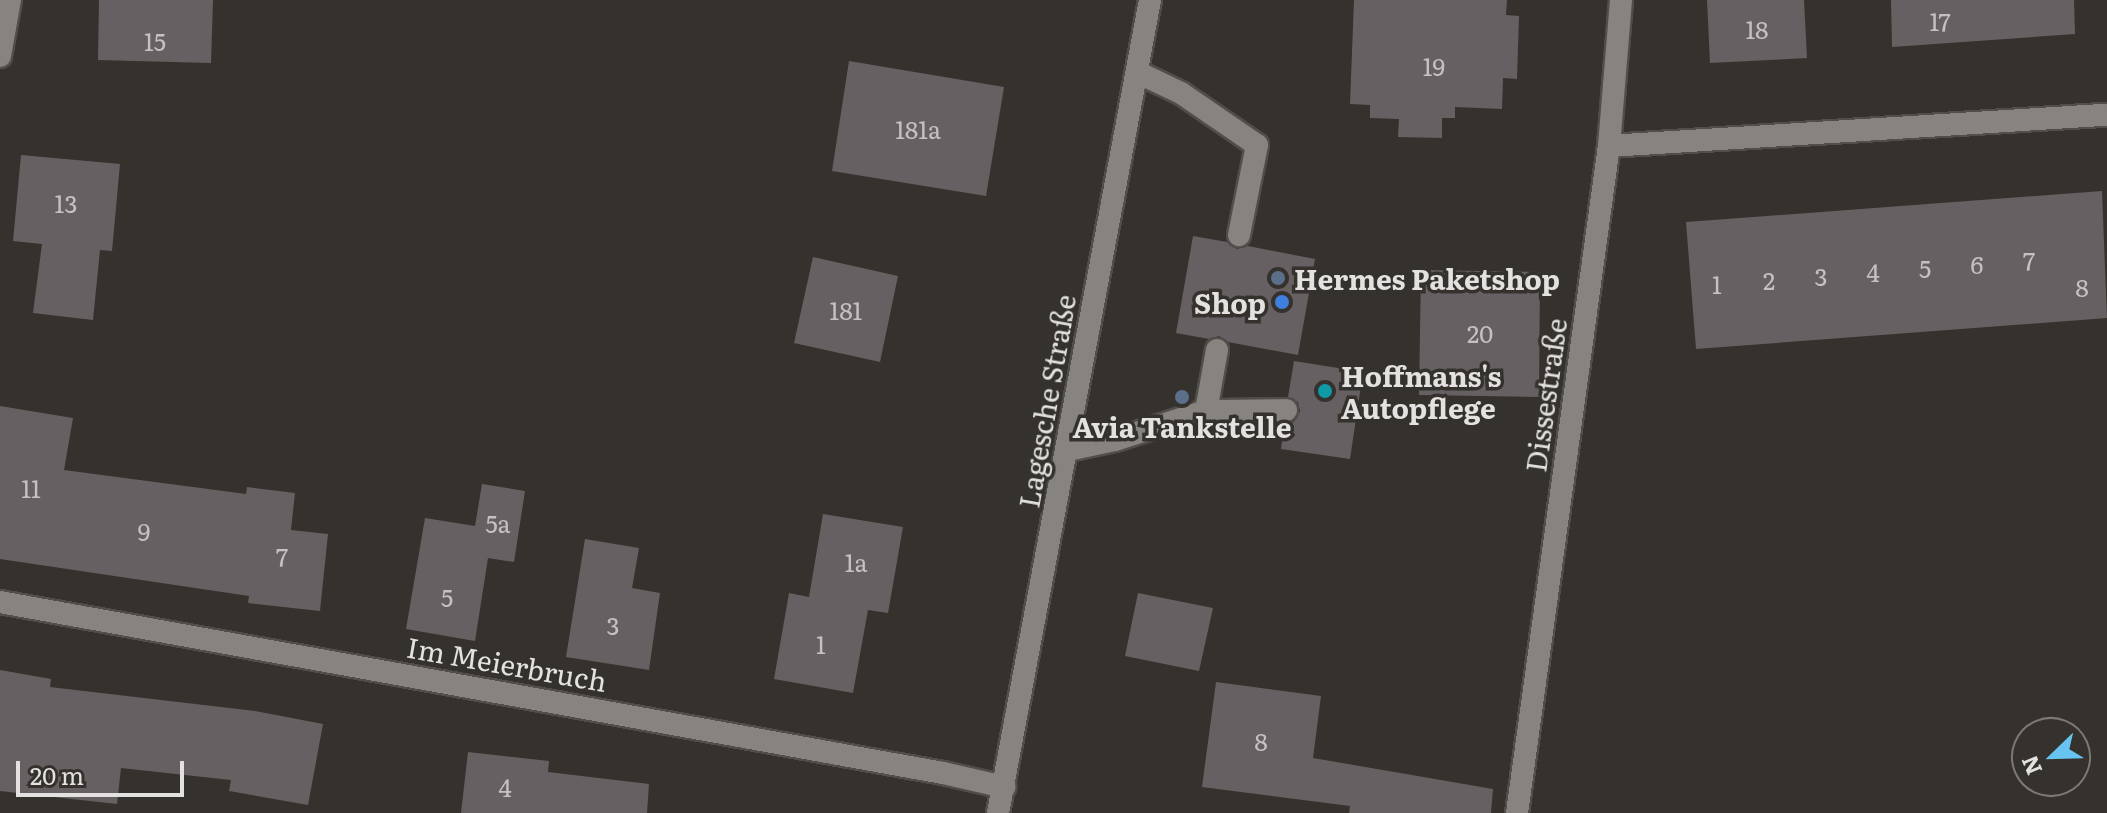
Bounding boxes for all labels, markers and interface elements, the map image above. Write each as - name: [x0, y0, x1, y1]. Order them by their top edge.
- house number: 17: [1929, 7, 1951, 35]
- house number: 18: [1746, 15, 1768, 43]
- house number: 15: [144, 27, 166, 55]
- house number: 19: [1423, 52, 1445, 80]
- house number: 181a: [895, 115, 941, 143]
- house number: 13: [55, 189, 77, 217]
- house number: 7: [2023, 246, 2035, 274]
- house number: 6: [1971, 250, 1983, 278]
- house number: 5: [1919, 254, 1931, 282]
- house number: 4: [1866, 258, 1880, 286]
- place label: Hermes Paketshop: [1294, 261, 1560, 295]
- house number: 3: [1814, 262, 1828, 290]
- house number: 2: [1763, 266, 1775, 294]
- marker: Hermes Paketshop: [1269, 269, 1287, 287]
- house number: 1: [1712, 270, 1722, 298]
- house number: 8: [2075, 273, 2089, 301]
- place label: Shop: [1194, 285, 1266, 319]
- street label: Lagesche Straße: [1011, 292, 1081, 510]
- marker: Shop: [1273, 293, 1291, 311]
- house number: 181: [830, 296, 862, 324]
- street label: Dissestraße: [1518, 316, 1572, 474]
- house number: 20: [1467, 319, 1493, 347]
- place label: Hoffmans's Autopflege: [1341, 358, 1501, 424]
- marker: Hoffmans's Autopflege: [1316, 382, 1334, 400]
- marker: Avia Tankstelle: [1173, 388, 1191, 406]
- place label: Avia Tankstelle: [1072, 409, 1292, 443]
- house number: 11: [21, 474, 41, 502]
- house number: 5a: [485, 509, 511, 537]
- house number: 9: [138, 517, 150, 545]
- house number: 7: [276, 542, 288, 570]
- house number: 1a: [845, 548, 867, 576]
- house number: 5: [441, 583, 453, 611]
- house number: 3: [606, 611, 620, 639]
- street label: Im Meierbruch: [404, 629, 610, 697]
- house number: 1: [816, 630, 826, 658]
- north arrow: [2011, 717, 2091, 797]
- house number: 8: [1254, 727, 1268, 755]
- scale bar: [20, 745, 188, 795]
- text: N: [2011, 751, 2049, 781]
- text: 20 m: [30, 757, 84, 792]
- house number: 4: [498, 773, 512, 801]

